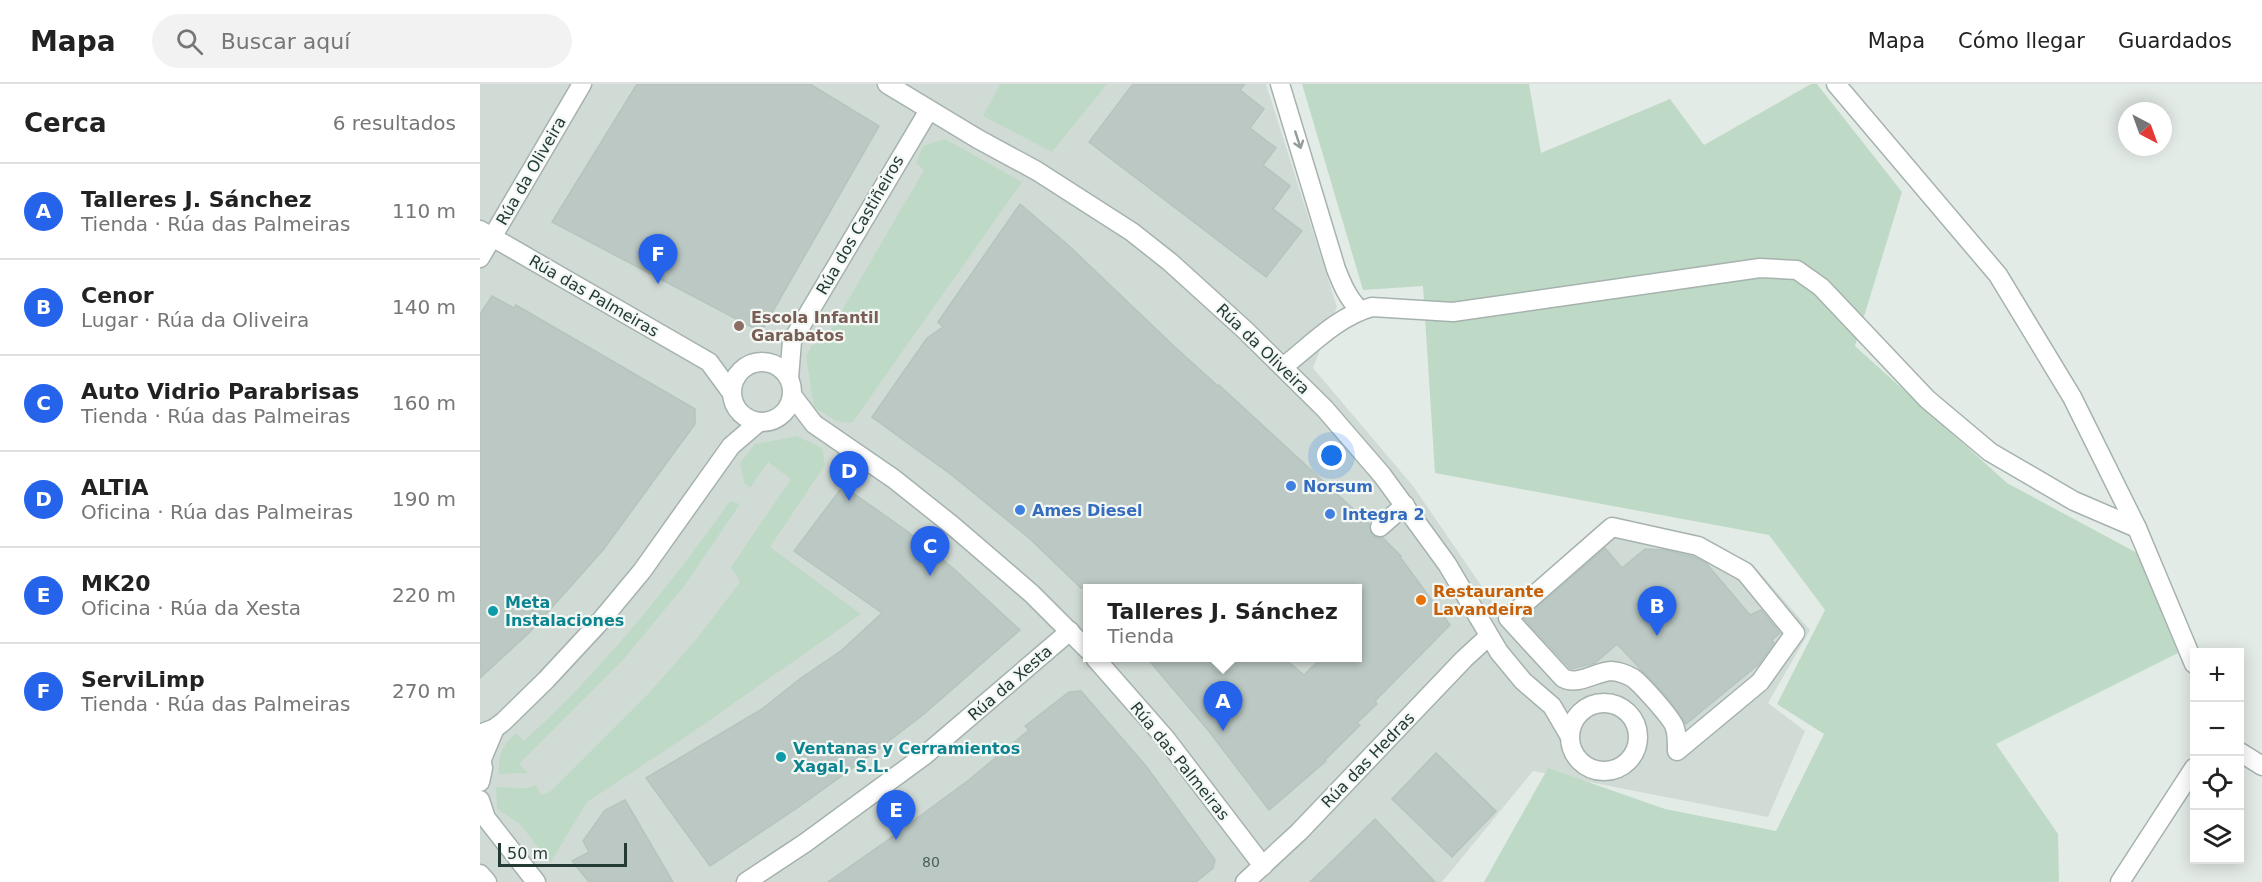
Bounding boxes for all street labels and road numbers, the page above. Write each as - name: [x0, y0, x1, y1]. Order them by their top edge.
- street label: Rúa da Oliveira: [492, 113, 570, 229]
- street label: Rúa dos Castiñeiros: [812, 152, 908, 298]
- street label: Rúa das Palmeiras: [526, 251, 662, 341]
- street label: Rúa da Oliveira: [1212, 300, 1314, 398]
- street label: Rúa da Xesta: [964, 641, 1056, 725]
- street label: Rúa das Palmeiras: [1126, 698, 1234, 824]
- street label: Rúa das Hedras: [1318, 708, 1418, 812]

